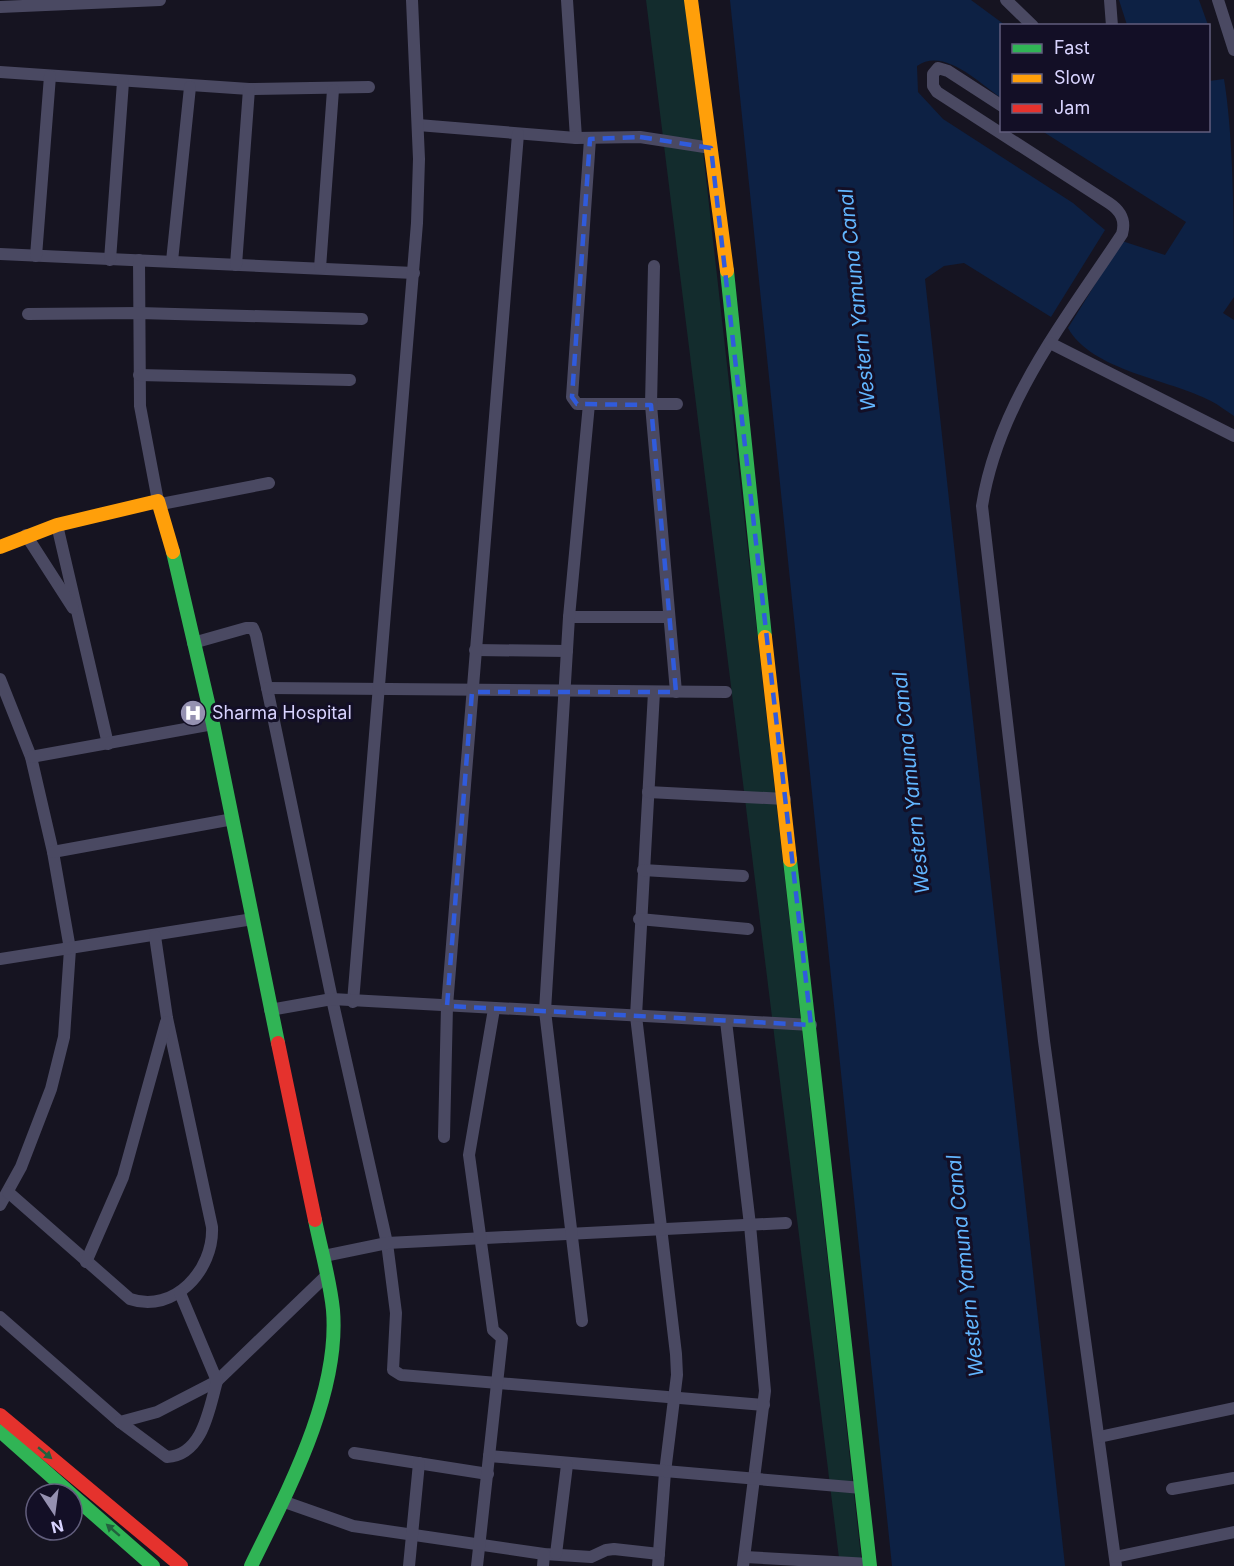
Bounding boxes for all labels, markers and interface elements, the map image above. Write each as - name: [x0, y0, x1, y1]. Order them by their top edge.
- legend: [1000, 24, 1210, 132]
- text: Fast: [1054, 37, 1090, 58]
- text: Slow: [1054, 67, 1095, 88]
- text: Jam: [1054, 97, 1090, 118]
- water label: Western Yamuna Canal: [833, 188, 881, 412]
- water label: Western Yamuna Canal: [887, 671, 935, 895]
- hospital icon: Sharma Hospital: [178, 698, 208, 728]
- place label: Sharma Hospital: [212, 702, 352, 723]
- water label: Western Yamuna Canal: [941, 1154, 989, 1378]
- one-way arrow: [37, 1446, 52, 1459]
- north arrow: [24, 1482, 84, 1542]
- text: N: [49, 1515, 66, 1538]
- one-way arrow: [106, 1524, 121, 1537]

